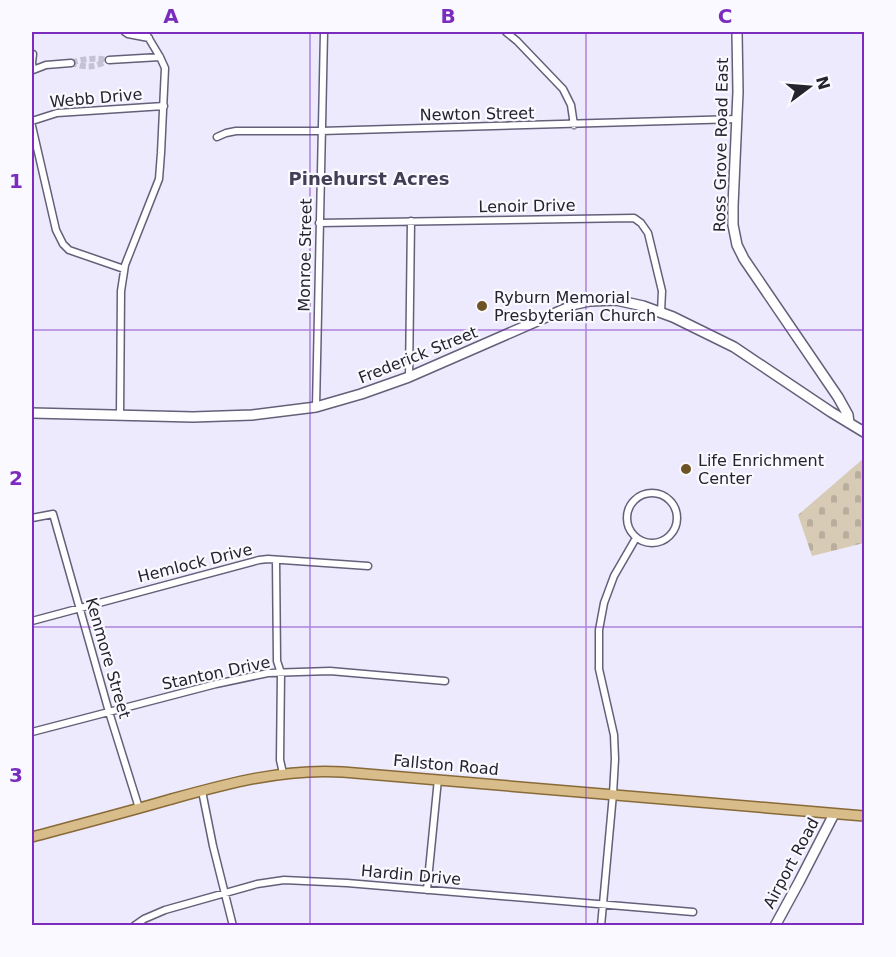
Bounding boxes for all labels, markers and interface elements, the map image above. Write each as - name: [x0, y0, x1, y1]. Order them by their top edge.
- text: A: [163, 4, 179, 28]
- text: B: [440, 4, 456, 28]
- text: C: [718, 4, 732, 28]
- north arrow: [779, 57, 839, 117]
- street label: Ross Grove Road East: [710, 58, 732, 232]
- text: N: [812, 74, 834, 92]
- street label: Webb Drive: [49, 84, 143, 112]
- street label: Newton Street: [419, 103, 535, 125]
- district label: Pinehurst Acres: [289, 168, 449, 189]
- text: 1: [9, 169, 23, 193]
- street label: Lenoir Drive: [478, 196, 576, 216]
- street label: Monroe Street: [295, 198, 315, 312]
- place label: Ryburn Memorial Presbyterian Church: [494, 288, 656, 325]
- marker: Ryburn Memorial Presbyterian Church: [475, 299, 489, 313]
- street label: Frederick Street: [356, 322, 480, 388]
- place label: Life Enrichment Center: [698, 451, 824, 488]
- marker: Life Enrichment Center: [679, 462, 693, 476]
- text: 2: [9, 466, 23, 490]
- street label: Hemlock Drive: [136, 540, 254, 586]
- street label: Kenmore Street: [82, 595, 134, 721]
- street label: Stanton Drive: [160, 652, 272, 694]
- street label: Fallston Road: [392, 751, 500, 779]
- text: 3: [9, 763, 23, 787]
- street label: Airport Road: [759, 814, 823, 912]
- street label: Hardin Drive: [360, 861, 462, 889]

